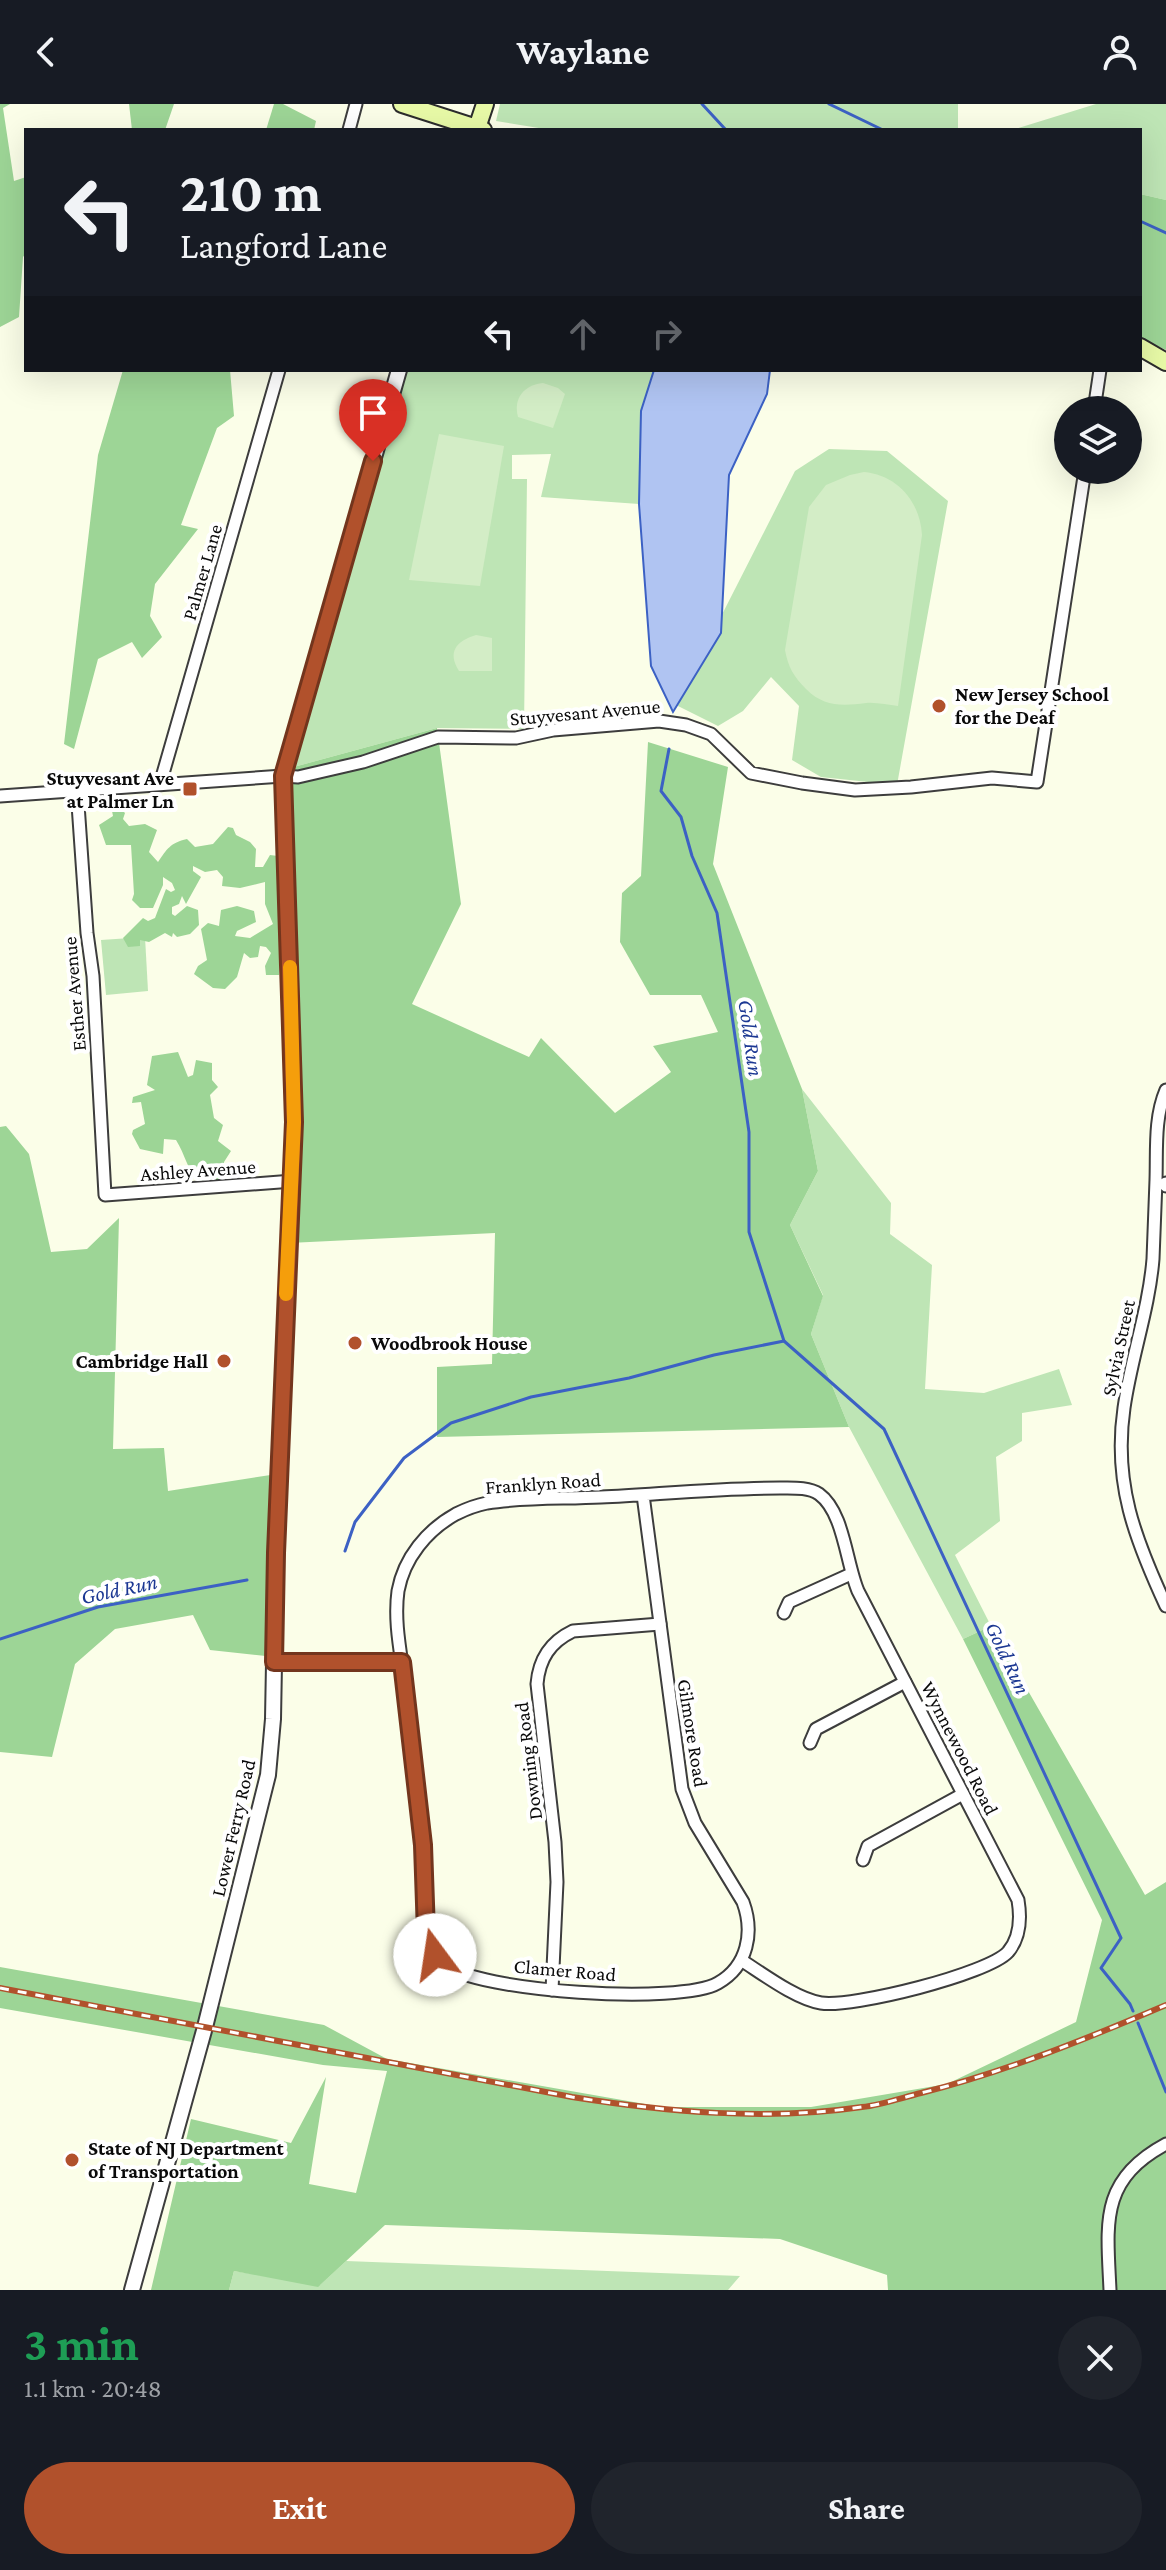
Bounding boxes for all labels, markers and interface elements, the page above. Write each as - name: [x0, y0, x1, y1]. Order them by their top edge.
- icon: back: [24, 30, 68, 74]
- icon: person: [1098, 30, 1142, 74]
- text: Waylane: [517, 32, 649, 72]
- icon: left: [48, 160, 152, 264]
- text: 210 m: [180, 161, 322, 223]
- text: Langford Lane: [180, 226, 387, 266]
- icon: left: [477, 312, 521, 356]
- icon: ahead: [561, 312, 605, 356]
- icon: right: [645, 312, 689, 356]
- pin: [339, 379, 407, 461]
- icon: arrive: [351, 391, 395, 435]
- map controls: [1054, 396, 1142, 484]
- button: layers: [1054, 396, 1142, 484]
- street label: Palmer Lane: [178, 521, 226, 622]
- place label: New Jersey School for the Deaf: [955, 683, 1109, 728]
- street label: Stuyvesant Avenue: [509, 694, 661, 731]
- marker: New Jersey School for the Deaf: [930, 697, 948, 715]
- place label: Stuyvesant Ave at Palmer Ln: [47, 767, 175, 812]
- marker: Stuyvesant Ave at Palmer Ln: [181, 780, 199, 798]
- street label: Esther Avenue: [58, 936, 90, 1052]
- water label: Gold Run: [733, 998, 769, 1078]
- street label: Ashley Avenue: [139, 1155, 257, 1186]
- street label: Sylvia Street: [1097, 1297, 1140, 1398]
- place label: Woodbrook House: [370, 1332, 528, 1354]
- marker: Woodbrook House: [346, 1334, 364, 1352]
- place label: Cambridge Hall: [75, 1350, 208, 1372]
- marker: Cambridge Hall: [215, 1352, 233, 1370]
- street label: Franklyn Road: [485, 1468, 602, 1499]
- water label: Gold Run: [79, 1569, 159, 1609]
- water label: Gold Run: [980, 1618, 1036, 1698]
- street label: Gilmore Road: [674, 1677, 712, 1789]
- street label: Wynnewood Road: [916, 1678, 1003, 1819]
- street label: Downing Road: [510, 1700, 547, 1821]
- street label: Lower Ferry Road: [207, 1757, 261, 1899]
- position arrow: [393, 1913, 477, 1997]
- street label: Clamer Road: [513, 1955, 618, 1985]
- place label: State of NJ Department of Transportation: [88, 2137, 285, 2182]
- marker: State of NJ Department of Transportation: [63, 2151, 81, 2169]
- button: close: [1058, 2316, 1142, 2400]
- text: 3 min: [24, 2317, 139, 2370]
- text: 1.1 km · 20:48: [24, 2374, 162, 2403]
- button: Exit: [24, 2462, 575, 2554]
- button: Share: [591, 2462, 1142, 2554]

